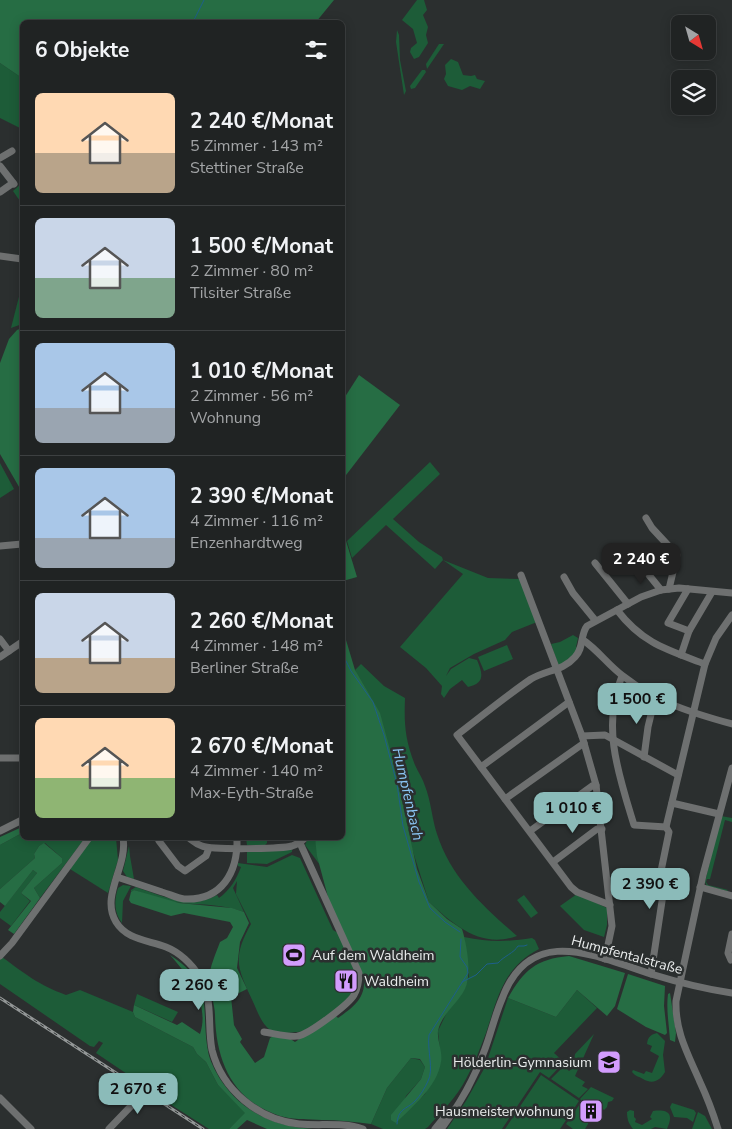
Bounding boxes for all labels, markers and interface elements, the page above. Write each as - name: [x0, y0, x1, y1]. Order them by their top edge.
- north arrow: [671, 15, 716, 60]
- map controls: [671, 15, 716, 115]
- text: 6 Objekte: [35, 36, 129, 64]
- icon: filters: [302, 36, 330, 64]
- button: layers: [671, 70, 716, 115]
- text: 2 240 €/Monat: [190, 107, 333, 135]
- icon: home: [75, 113, 135, 173]
- text: 5 Zimmer · 143 m²: [190, 135, 323, 157]
- text: Stettiner Straße: [190, 157, 304, 179]
- text: 1 500 €/Monat: [190, 232, 333, 260]
- icon: home: [75, 238, 135, 298]
- text: 2 Zimmer · 80 m²: [190, 260, 313, 282]
- text: Tilsiter Straße: [190, 282, 291, 304]
- text: 1 010 €/Monat: [190, 357, 333, 385]
- icon: home: [75, 363, 135, 423]
- text: 2 Zimmer · 56 m²: [190, 385, 313, 407]
- text: Wohnung: [190, 407, 261, 429]
- text: 2 390 €/Monat: [190, 482, 333, 510]
- icon: home: [75, 488, 135, 548]
- text: 4 Zimmer · 116 m²: [190, 510, 323, 532]
- text: Enzenhardtweg: [190, 532, 303, 554]
- pin: 2 240 €: [595, 542, 687, 585]
- text: 2 240 €: [613, 548, 669, 570]
- text: 2 260 €/Monat: [190, 607, 333, 635]
- icon: home: [75, 613, 135, 673]
- text: 4 Zimmer · 148 m²: [190, 635, 323, 657]
- text: Berliner Straße: [190, 657, 299, 679]
- pin: 1 500 €: [591, 682, 683, 725]
- text: 1 500 €: [609, 688, 665, 710]
- text: 2 670 €/Monat: [190, 732, 333, 760]
- icon: home: [75, 738, 135, 798]
- water label: Humpfenbach: [388, 746, 428, 842]
- text: 4 Zimmer · 140 m²: [190, 760, 323, 782]
- text: Max-Eyth-Straße: [190, 782, 313, 804]
- pin: 1 010 €: [527, 792, 619, 834]
- text: 1 010 €: [545, 797, 601, 819]
- pin: 2 390 €: [604, 868, 696, 910]
- text: 2 390 €: [622, 873, 678, 895]
- street label: Humpfentalstraße: [569, 931, 685, 979]
- sports icon: Auf dem Waldheim: [281, 942, 307, 968]
- place label: Auf dem Waldheim: [312, 946, 434, 965]
- pin: 2 260 €: [153, 968, 245, 1011]
- restaurant icon: Waldheim: [333, 968, 359, 994]
- place label: Waldheim: [364, 972, 429, 991]
- text: 2 260 €: [171, 974, 227, 996]
- school or university icon: Hölderlin-Gymnasium: [596, 1049, 622, 1075]
- place label: Hölderlin-Gymnasium: [453, 1053, 592, 1072]
- pin: 2 670 €: [92, 1072, 184, 1115]
- text: 2 670 €: [110, 1078, 166, 1100]
- building icon: Hausmeisterwohnung: [578, 1098, 604, 1124]
- place label: Hausmeisterwohnung: [435, 1102, 574, 1121]

